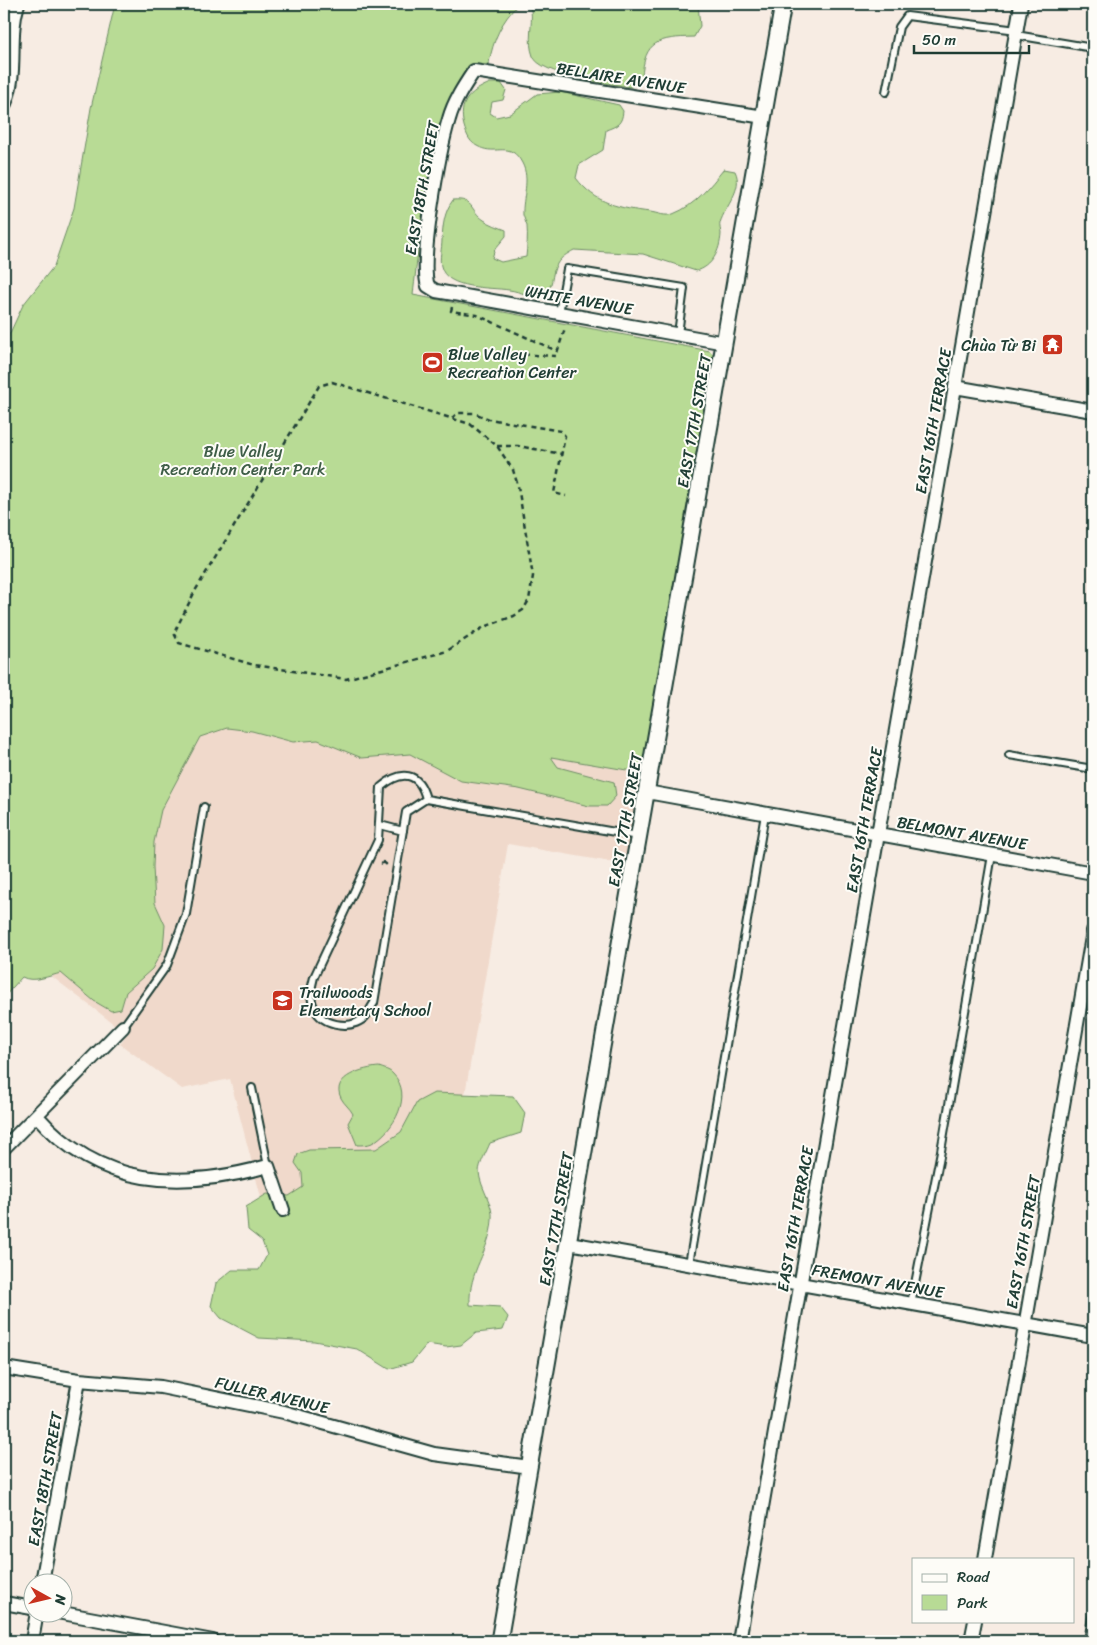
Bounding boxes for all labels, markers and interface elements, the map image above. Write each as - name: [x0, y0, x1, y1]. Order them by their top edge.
- scale bar: [914, 22, 1030, 54]
- text: 50 m: [922, 27, 957, 53]
- street label: BELLAIRE AVENUE: [554, 53, 689, 103]
- street label: EAST 18TH STREET: [396, 117, 448, 257]
- street label: WHITE AVENUE: [523, 276, 636, 324]
- place label: Chùa Từ Bi: [961, 331, 1037, 360]
- temple icon: Chùa Từ Bi: [1040, 333, 1064, 357]
- place label: Blue Valley Recreation Center: [448, 340, 578, 387]
- street label: EAST 16TH TERRACE: [906, 345, 960, 496]
- street label: EAST 17TH STREET: [668, 350, 720, 490]
- sports icon: Blue Valley Recreation Center: [420, 351, 444, 375]
- park label: Blue Valley Recreation Center Park: [160, 437, 326, 484]
- street label: EAST 16TH TERRACE: [837, 744, 891, 895]
- street label: EAST 17TH STREET: [599, 749, 651, 889]
- street label: BELMONT AVENUE: [895, 807, 1031, 859]
- place label: Trailwoods Elementary School: [299, 978, 431, 1025]
- school or university icon: Trailwoods Elementary School: [271, 989, 295, 1013]
- street label: EAST 16TH TERRACE: [768, 1143, 822, 1294]
- street label: EAST 17TH STREET: [530, 1148, 582, 1288]
- street label: EAST 16TH STREET: [997, 1171, 1049, 1311]
- street label: FREMONT AVENUE: [810, 1255, 947, 1307]
- street label: FULLER AVENUE: [212, 1368, 333, 1422]
- street label: EAST 18TH STREET: [19, 1408, 71, 1548]
- legend: [912, 1558, 1074, 1622]
- text: Road: [957, 1564, 990, 1590]
- north arrow: [22, 1572, 72, 1622]
- text: Park: [957, 1590, 988, 1616]
- text: N: [47, 1592, 74, 1607]

